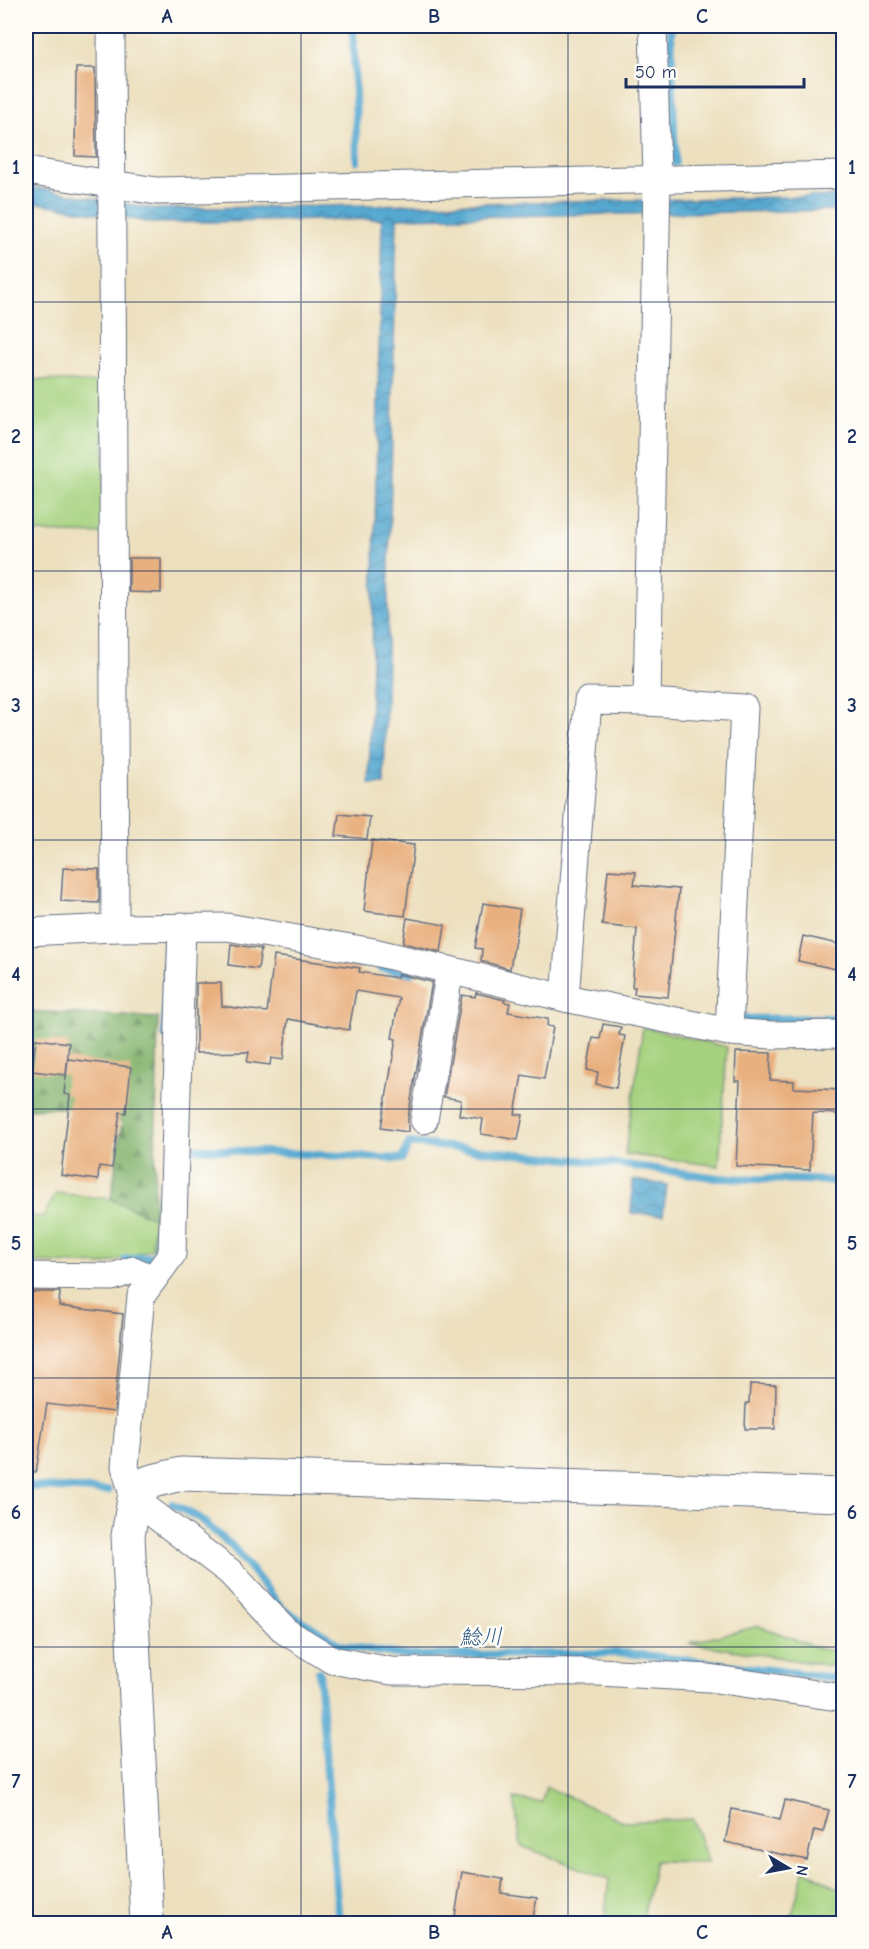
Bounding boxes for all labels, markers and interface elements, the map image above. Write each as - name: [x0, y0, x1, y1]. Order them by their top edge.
- text: A: [161, 5, 173, 28]
- text: B: [428, 5, 440, 28]
- text: C: [696, 5, 708, 28]
- scale bar: [626, 51, 804, 89]
- text: 50 m: [635, 62, 677, 83]
- text: 1: [12, 156, 20, 179]
- text: 1: [848, 156, 856, 179]
- text: 2: [11, 425, 21, 448]
- text: 2: [847, 425, 857, 448]
- text: 3: [11, 694, 21, 717]
- text: 3: [847, 694, 857, 717]
- text: 4: [11, 963, 21, 986]
- text: 4: [847, 963, 857, 986]
- text: 5: [11, 1232, 21, 1255]
- text: 5: [847, 1232, 857, 1255]
- text: 6: [11, 1501, 21, 1524]
- text: 6: [847, 1501, 857, 1524]
- water label: 鯰川: [459, 1624, 503, 1650]
- text: 7: [12, 1770, 21, 1793]
- text: 7: [848, 1770, 857, 1793]
- north arrow: [758, 1838, 818, 1898]
- text: N: [792, 1864, 812, 1877]
- text: A: [161, 1921, 173, 1944]
- text: B: [428, 1921, 440, 1944]
- text: C: [696, 1921, 708, 1944]

